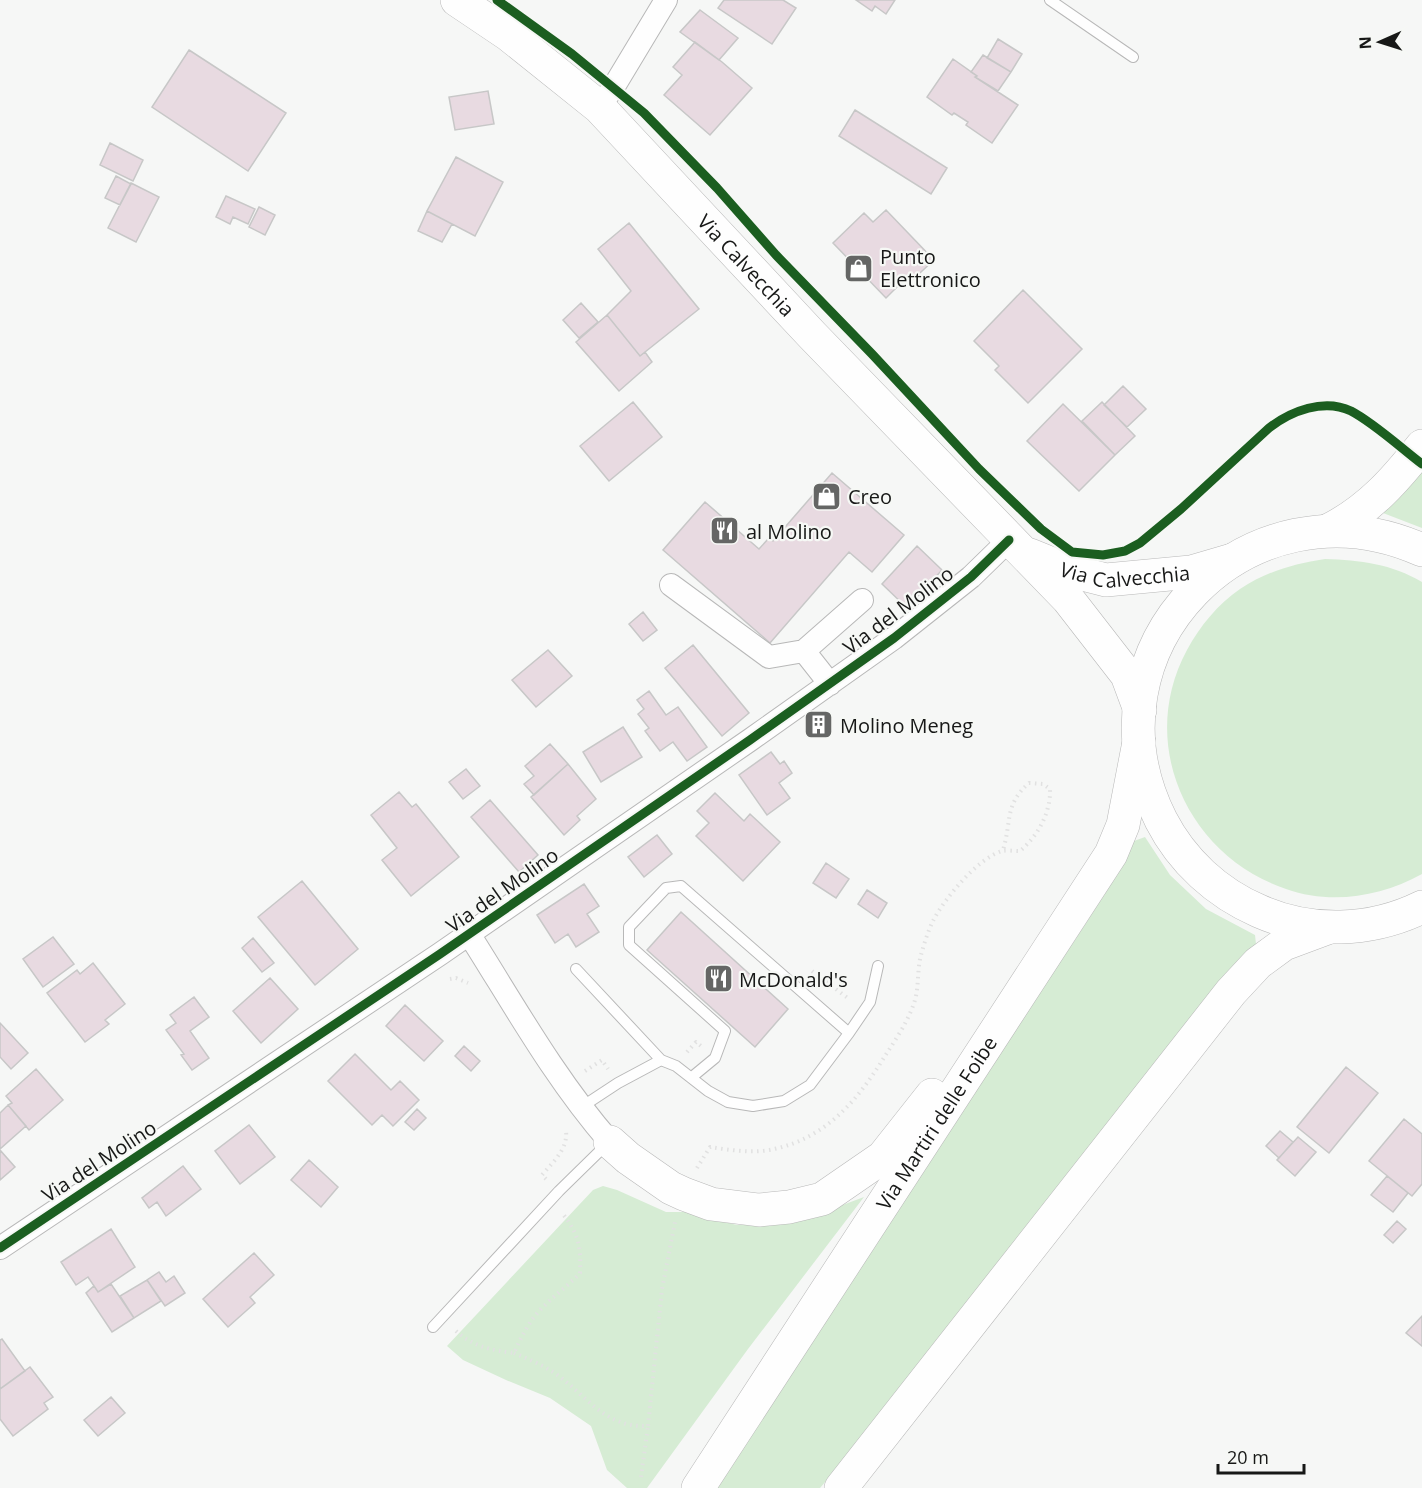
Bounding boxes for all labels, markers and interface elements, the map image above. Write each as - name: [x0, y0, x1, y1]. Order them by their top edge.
- north arrow: [1350, 12, 1410, 72]
- text: N: [1354, 36, 1376, 50]
- street label: Via Calvecchia: [692, 208, 801, 322]
- place label: Punto Elettronico: [880, 243, 981, 293]
- shop icon: Punto Elettronico: [843, 252, 875, 284]
- shop icon: Creo: [811, 480, 843, 512]
- place label: Creo: [848, 483, 892, 510]
- restaurant icon: al Molino: [709, 515, 741, 547]
- place label: al Molino: [746, 518, 832, 545]
- street label: Via Calvecchia: [1056, 555, 1191, 594]
- street label: Via del Molino: [837, 560, 959, 660]
- building icon: Molino Meneg: [803, 709, 835, 741]
- place label: Molino Meneg: [840, 712, 973, 739]
- street label: Via del Molino: [440, 841, 564, 939]
- restaurant icon: McDonald's: [702, 963, 734, 995]
- place label: McDonald's: [739, 966, 848, 993]
- street label: Via Martiri delle Foibe: [869, 1031, 1002, 1215]
- street label: Via del Molino: [37, 1114, 161, 1208]
- scale bar: [1218, 1437, 1304, 1475]
- text: 20 m: [1227, 1445, 1269, 1469]

